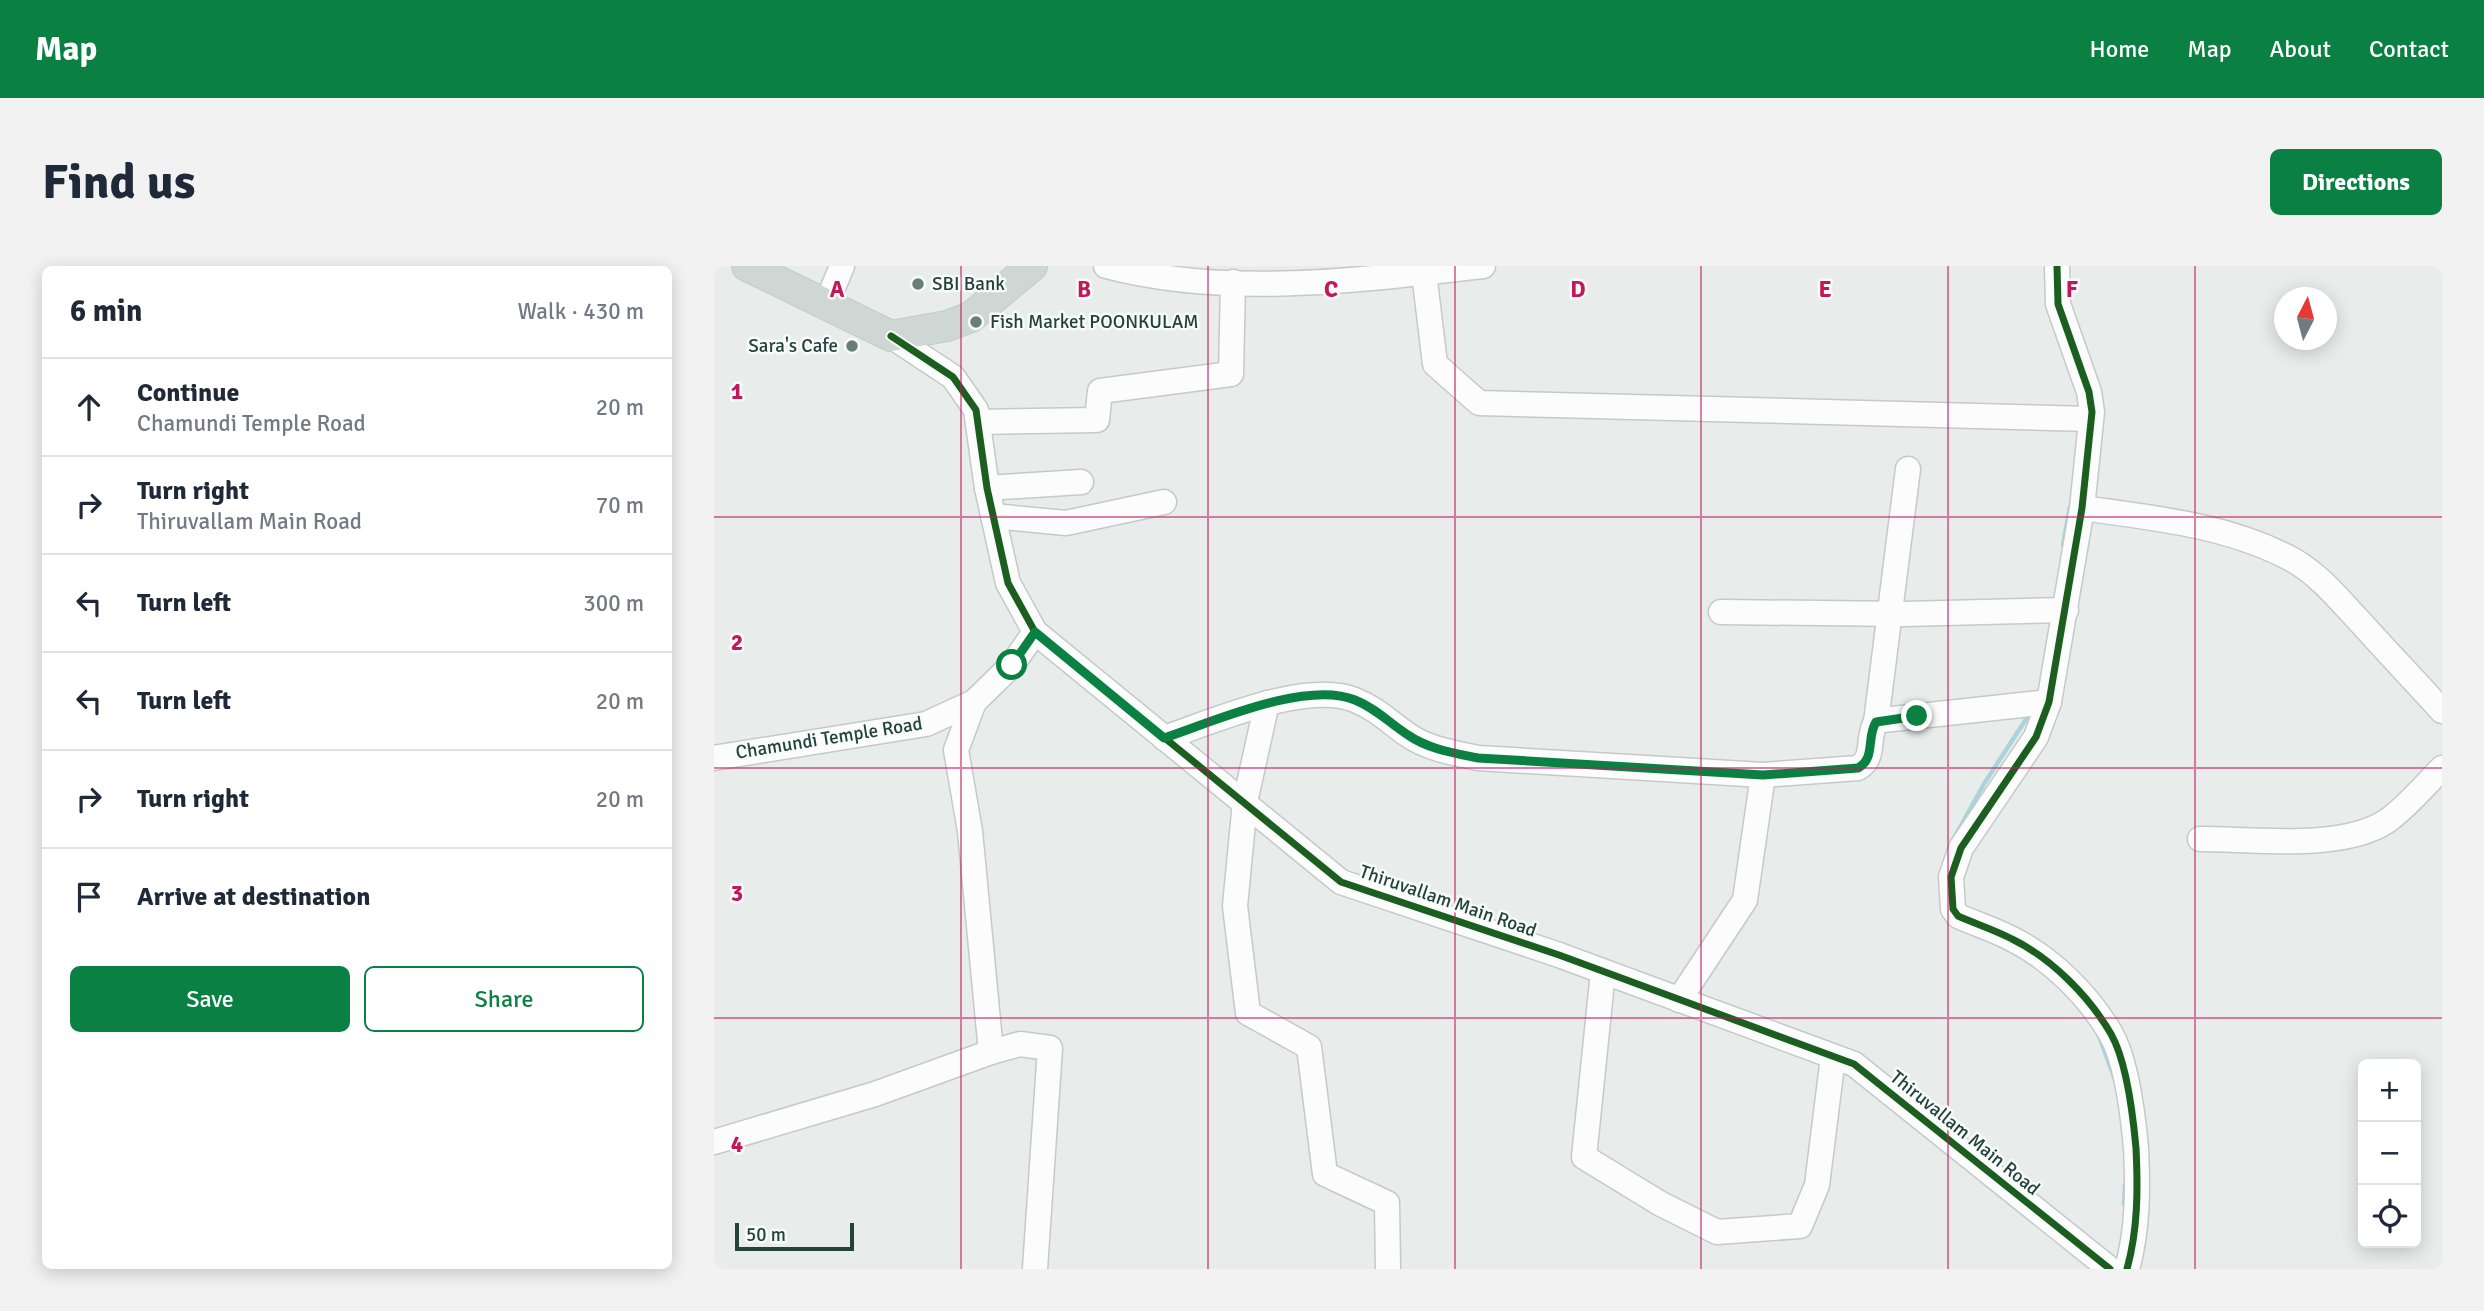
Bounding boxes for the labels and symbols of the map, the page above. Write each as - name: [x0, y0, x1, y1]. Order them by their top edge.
- place label: SBI Bank: [932, 272, 1005, 296]
- text: A: [830, 275, 845, 304]
- text: B: [1077, 275, 1091, 304]
- text: C: [1324, 275, 1338, 304]
- text: D: [1570, 275, 1586, 304]
- text: E: [1818, 275, 1832, 304]
- text: F: [2066, 275, 2078, 304]
- marker: SBI Bank: [910, 276, 926, 292]
- north arrow: [2274, 287, 2337, 350]
- place label: Fish Market POONKULAM: [990, 310, 1199, 334]
- marker: Fish Market POONKULAM: [968, 314, 984, 330]
- place label: Sara's Cafe: [748, 334, 838, 358]
- marker: Sara's Cafe: [844, 338, 860, 354]
- text: 1: [731, 377, 743, 406]
- text: 2: [731, 628, 743, 657]
- route start: [996, 649, 1027, 680]
- route end: [1901, 700, 1932, 731]
- street label: Chamundi Temple Road: [734, 711, 924, 765]
- street label: Thiruvallam Main Road: [1356, 859, 1540, 943]
- text: 3: [731, 879, 743, 908]
- street label: Thiruvallam Main Road: [1885, 1065, 2045, 1201]
- text: 4: [731, 1130, 743, 1159]
- scale bar: [735, 1220, 854, 1252]

